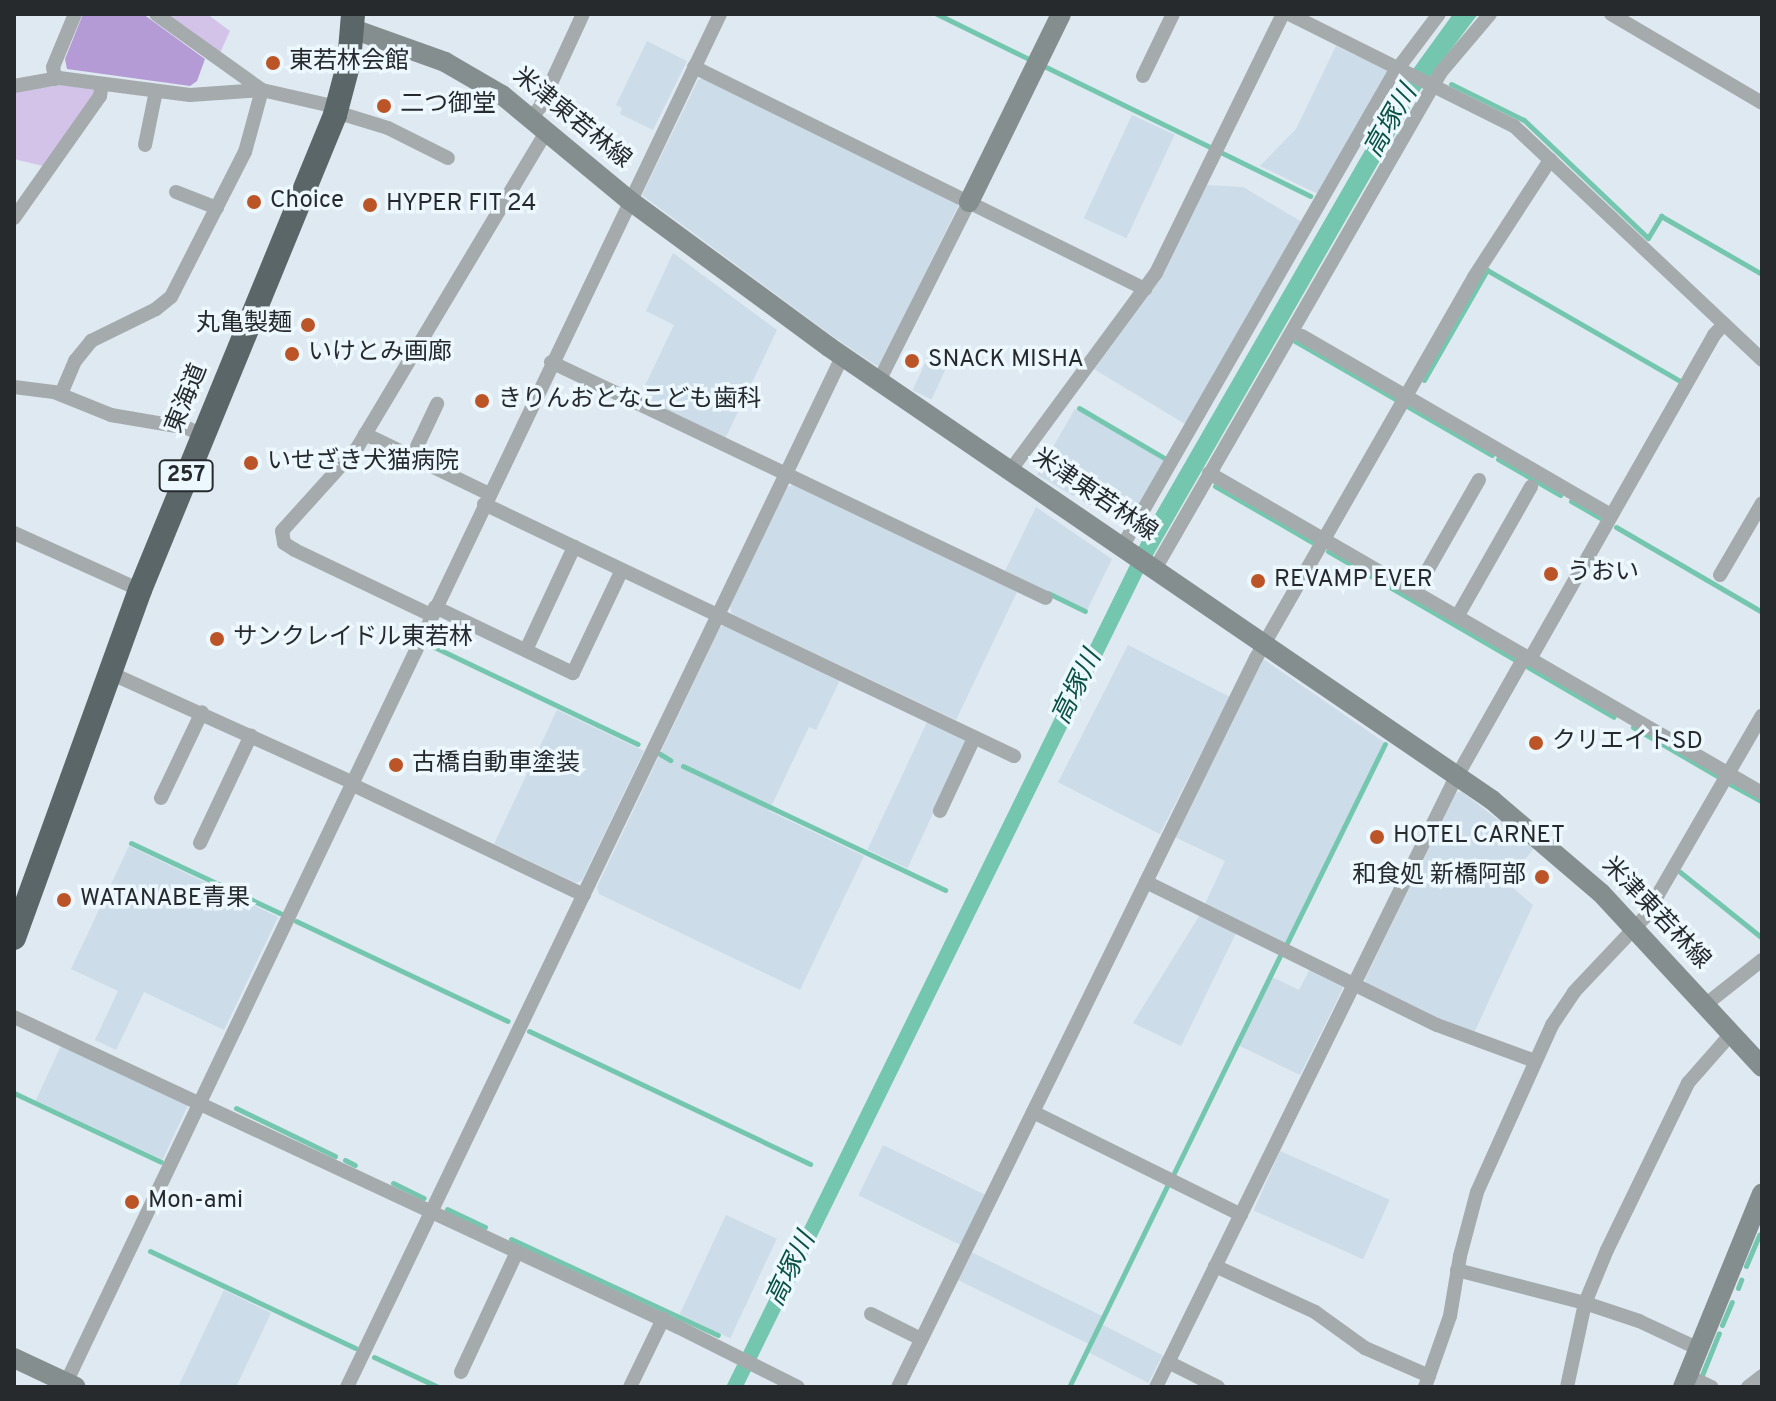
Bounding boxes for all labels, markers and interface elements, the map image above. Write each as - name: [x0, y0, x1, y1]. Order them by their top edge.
- place label: 東若林会館: [289, 49, 409, 77]
- marker: 東若林会館: [264, 54, 282, 72]
- street label: 米津東若林線: [506, 62, 636, 176]
- water label: 高塚川: [1359, 80, 1425, 164]
- place label: 二つ御堂: [400, 92, 496, 120]
- marker: 二つ御堂: [375, 97, 393, 115]
- place label: Choice: [270, 188, 344, 216]
- place label: HYPER FIT 24: [386, 191, 537, 219]
- marker: Choice: [245, 193, 263, 211]
- marker: HYPER FIT 24: [361, 196, 379, 214]
- place label: 丸亀製麺: [196, 311, 292, 339]
- marker: 丸亀製麺: [299, 316, 317, 334]
- place label: いけとみ画廊: [308, 340, 452, 368]
- marker: いけとみ画廊: [283, 345, 301, 363]
- place label: SNACK MISHA: [928, 347, 1084, 375]
- marker: SNACK MISHA: [903, 352, 921, 370]
- street label: 東海道: [161, 360, 215, 438]
- place label: きりんおとなこども歯科: [498, 387, 762, 415]
- marker: きりんおとなこども歯科: [473, 392, 491, 410]
- street label: 米津東若林線: [1026, 444, 1162, 548]
- place label: いせざき犬猫病院: [267, 449, 459, 477]
- marker: いせざき犬猫病院: [242, 454, 260, 472]
- road number: 257: [158, 458, 214, 494]
- place label: うおい: [1567, 560, 1639, 588]
- marker: うおい: [1542, 565, 1560, 583]
- place label: REVAMP EVER: [1274, 567, 1433, 595]
- marker: REVAMP EVER: [1249, 572, 1267, 590]
- place label: サンクレイドル東若林: [233, 625, 473, 653]
- marker: サンクレイドル東若林: [208, 630, 226, 648]
- water label: 高塚川: [1047, 646, 1109, 730]
- place label: クリエイトSD: [1552, 729, 1703, 757]
- marker: クリエイトSD: [1527, 734, 1545, 752]
- place label: 古橋自動車塗装: [412, 751, 580, 779]
- marker: 古橋自動車塗装: [387, 756, 405, 774]
- place label: HOTEL CARNET: [1393, 823, 1565, 851]
- marker: HOTEL CARNET: [1368, 828, 1386, 846]
- street label: 米津東若林線: [1595, 852, 1715, 976]
- place label: 和食処 新橋阿部: [1352, 863, 1526, 891]
- marker: 和食処 新橋阿部: [1533, 868, 1551, 886]
- place label: WATANABE青果: [80, 886, 250, 914]
- marker: WATANABE青果: [55, 891, 73, 909]
- place label: Mon-ami: [148, 1188, 243, 1216]
- marker: Mon-ami: [123, 1193, 141, 1211]
- water label: 高塚川: [761, 1228, 823, 1312]

